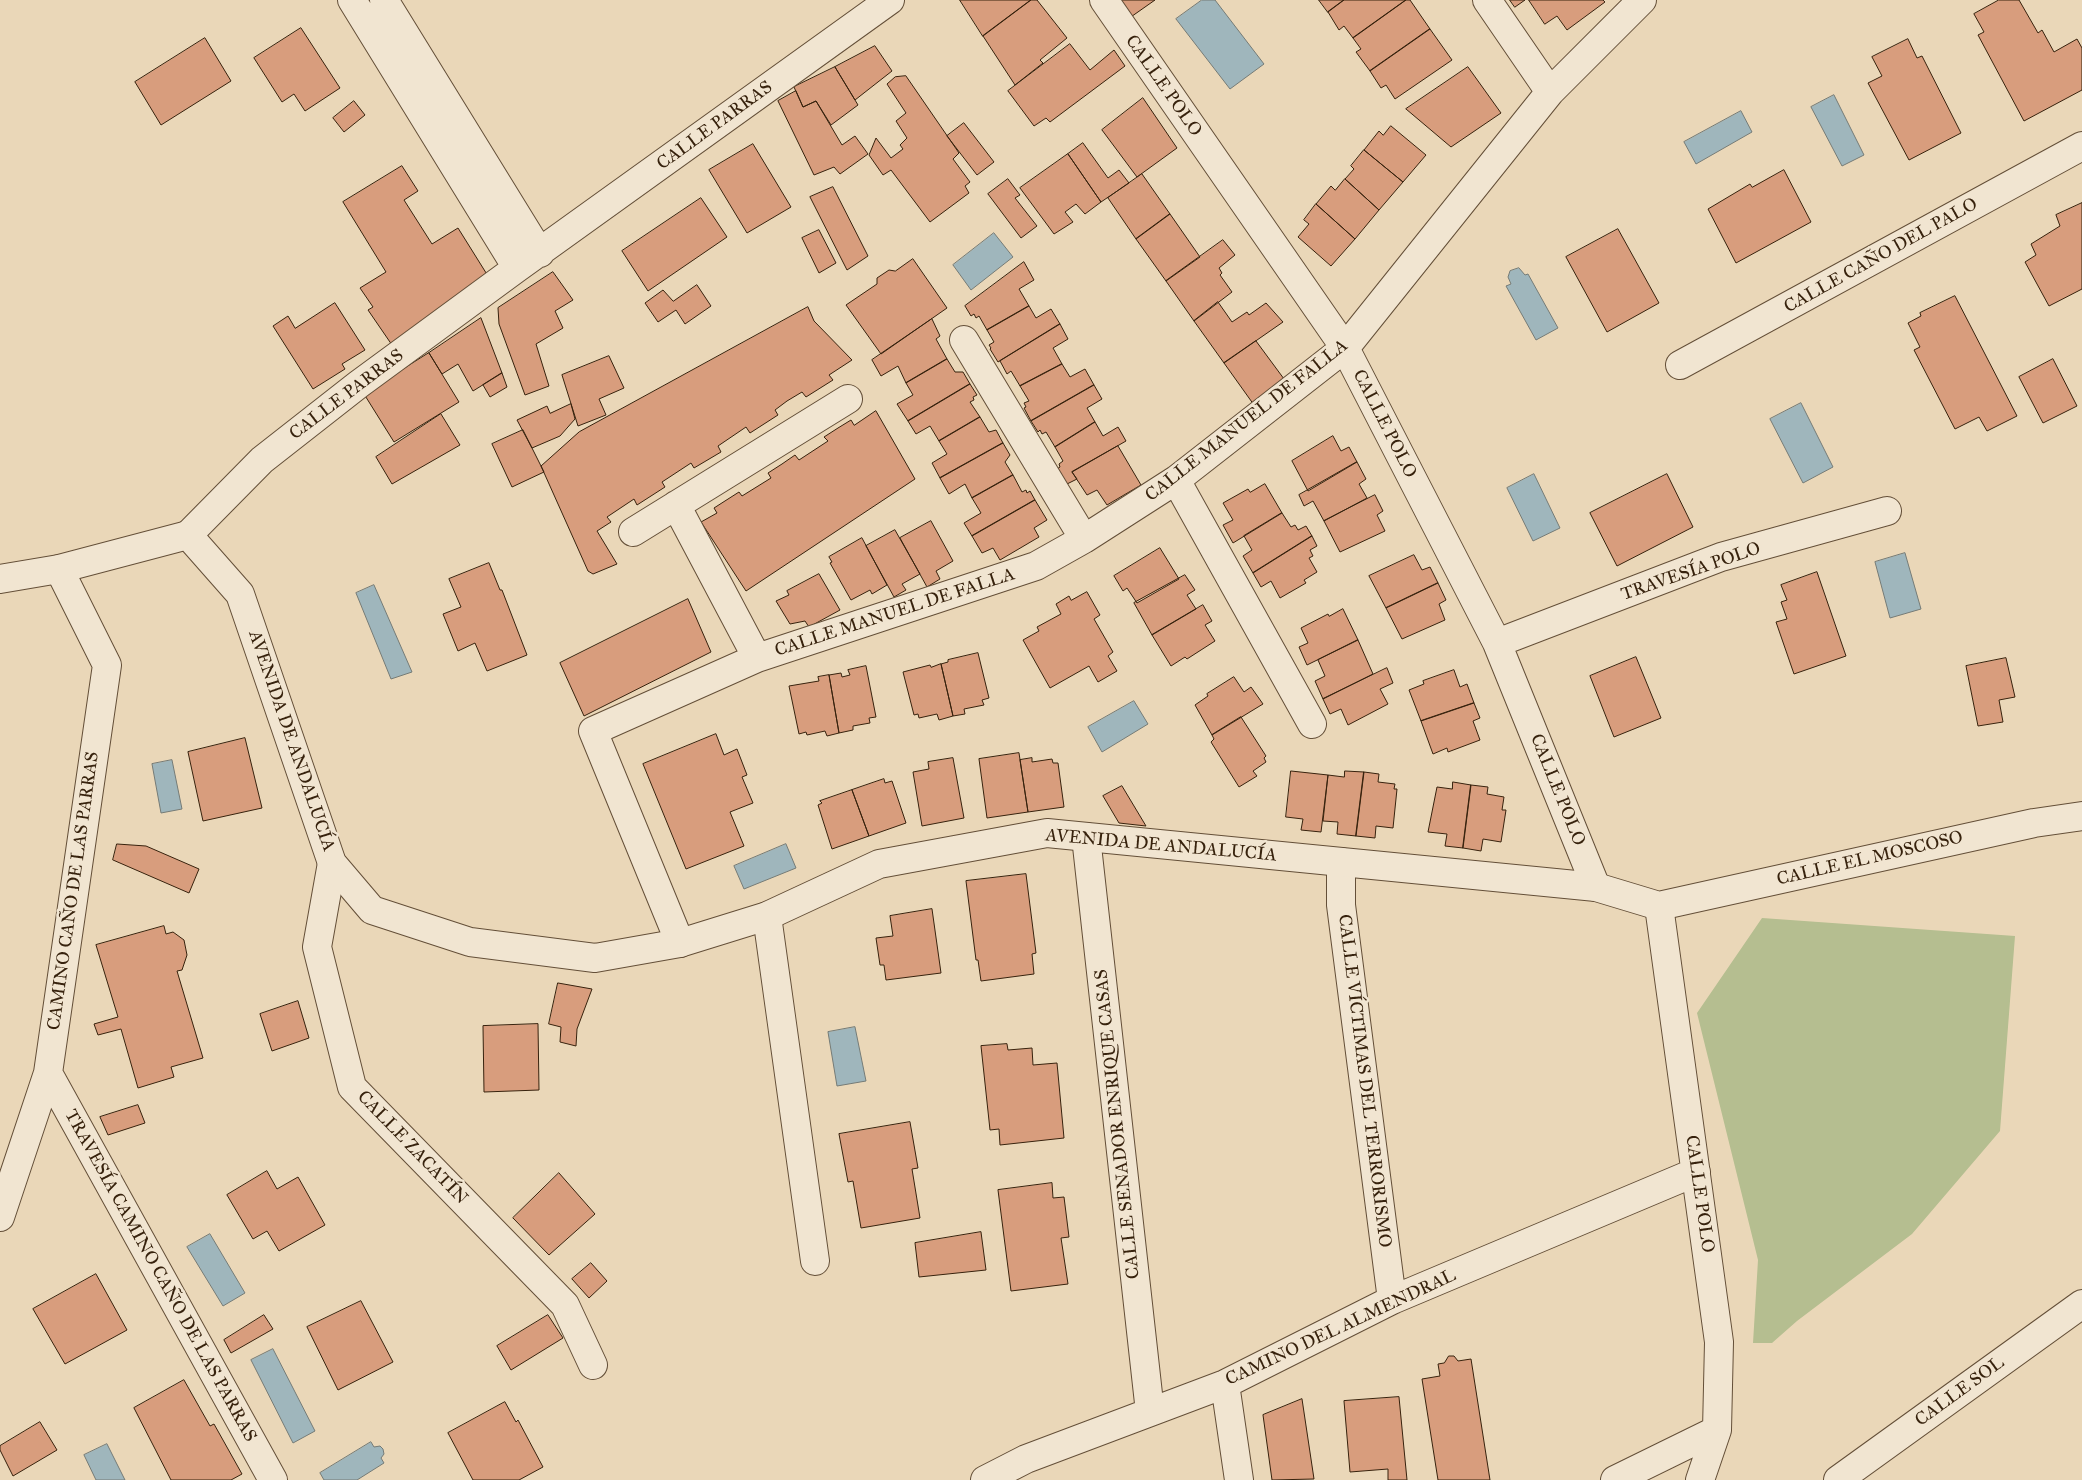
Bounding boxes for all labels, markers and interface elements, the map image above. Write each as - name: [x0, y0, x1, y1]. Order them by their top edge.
- street label: CALLE POLO: [1120, 31, 1206, 141]
- street label: CALLE PARRAS: [653, 77, 777, 175]
- street label: CALLE CAÑO DEL PALO: [1780, 194, 1982, 318]
- street label: CALLE MANUEL DE FALLA: [1141, 335, 1353, 507]
- street label: CALLE PARRAS: [286, 345, 408, 445]
- street label: CALLE POLO: [1347, 366, 1421, 482]
- street label: TRAVESÍA POLO: [1618, 538, 1764, 606]
- street label: CALLE MANUEL DE FALLA: [772, 564, 1018, 662]
- street label: AVENIDA DE ANDALUCÍA: [243, 628, 339, 854]
- street label: CALLE POLO: [1525, 731, 1589, 849]
- street label: CAMINO CAÑO DE LAS PARRAS: [44, 750, 104, 1032]
- street label: AVENIDA DE ANDALUCÍA: [1044, 825, 1278, 867]
- street label: CALLE EL MOSCOSO: [1775, 827, 1965, 891]
- street label: CALLE VÍCTIMAS DEL TERRORISMO: [1333, 913, 1395, 1249]
- street label: CALLE SENADOR ENRIQUE CASAS: [1091, 968, 1145, 1280]
- street label: CALLE ZACATÍN: [352, 1087, 472, 1209]
- street label: TRAVESÍA CAMINO CAÑO DE LAS PARRAS: [59, 1106, 261, 1446]
- street label: CALLE POLO: [1680, 1134, 1718, 1254]
- street label: CAMINO DEL ALMENDRAL: [1222, 1265, 1460, 1391]
- street label: CALLE SOL: [1911, 1352, 2009, 1432]

